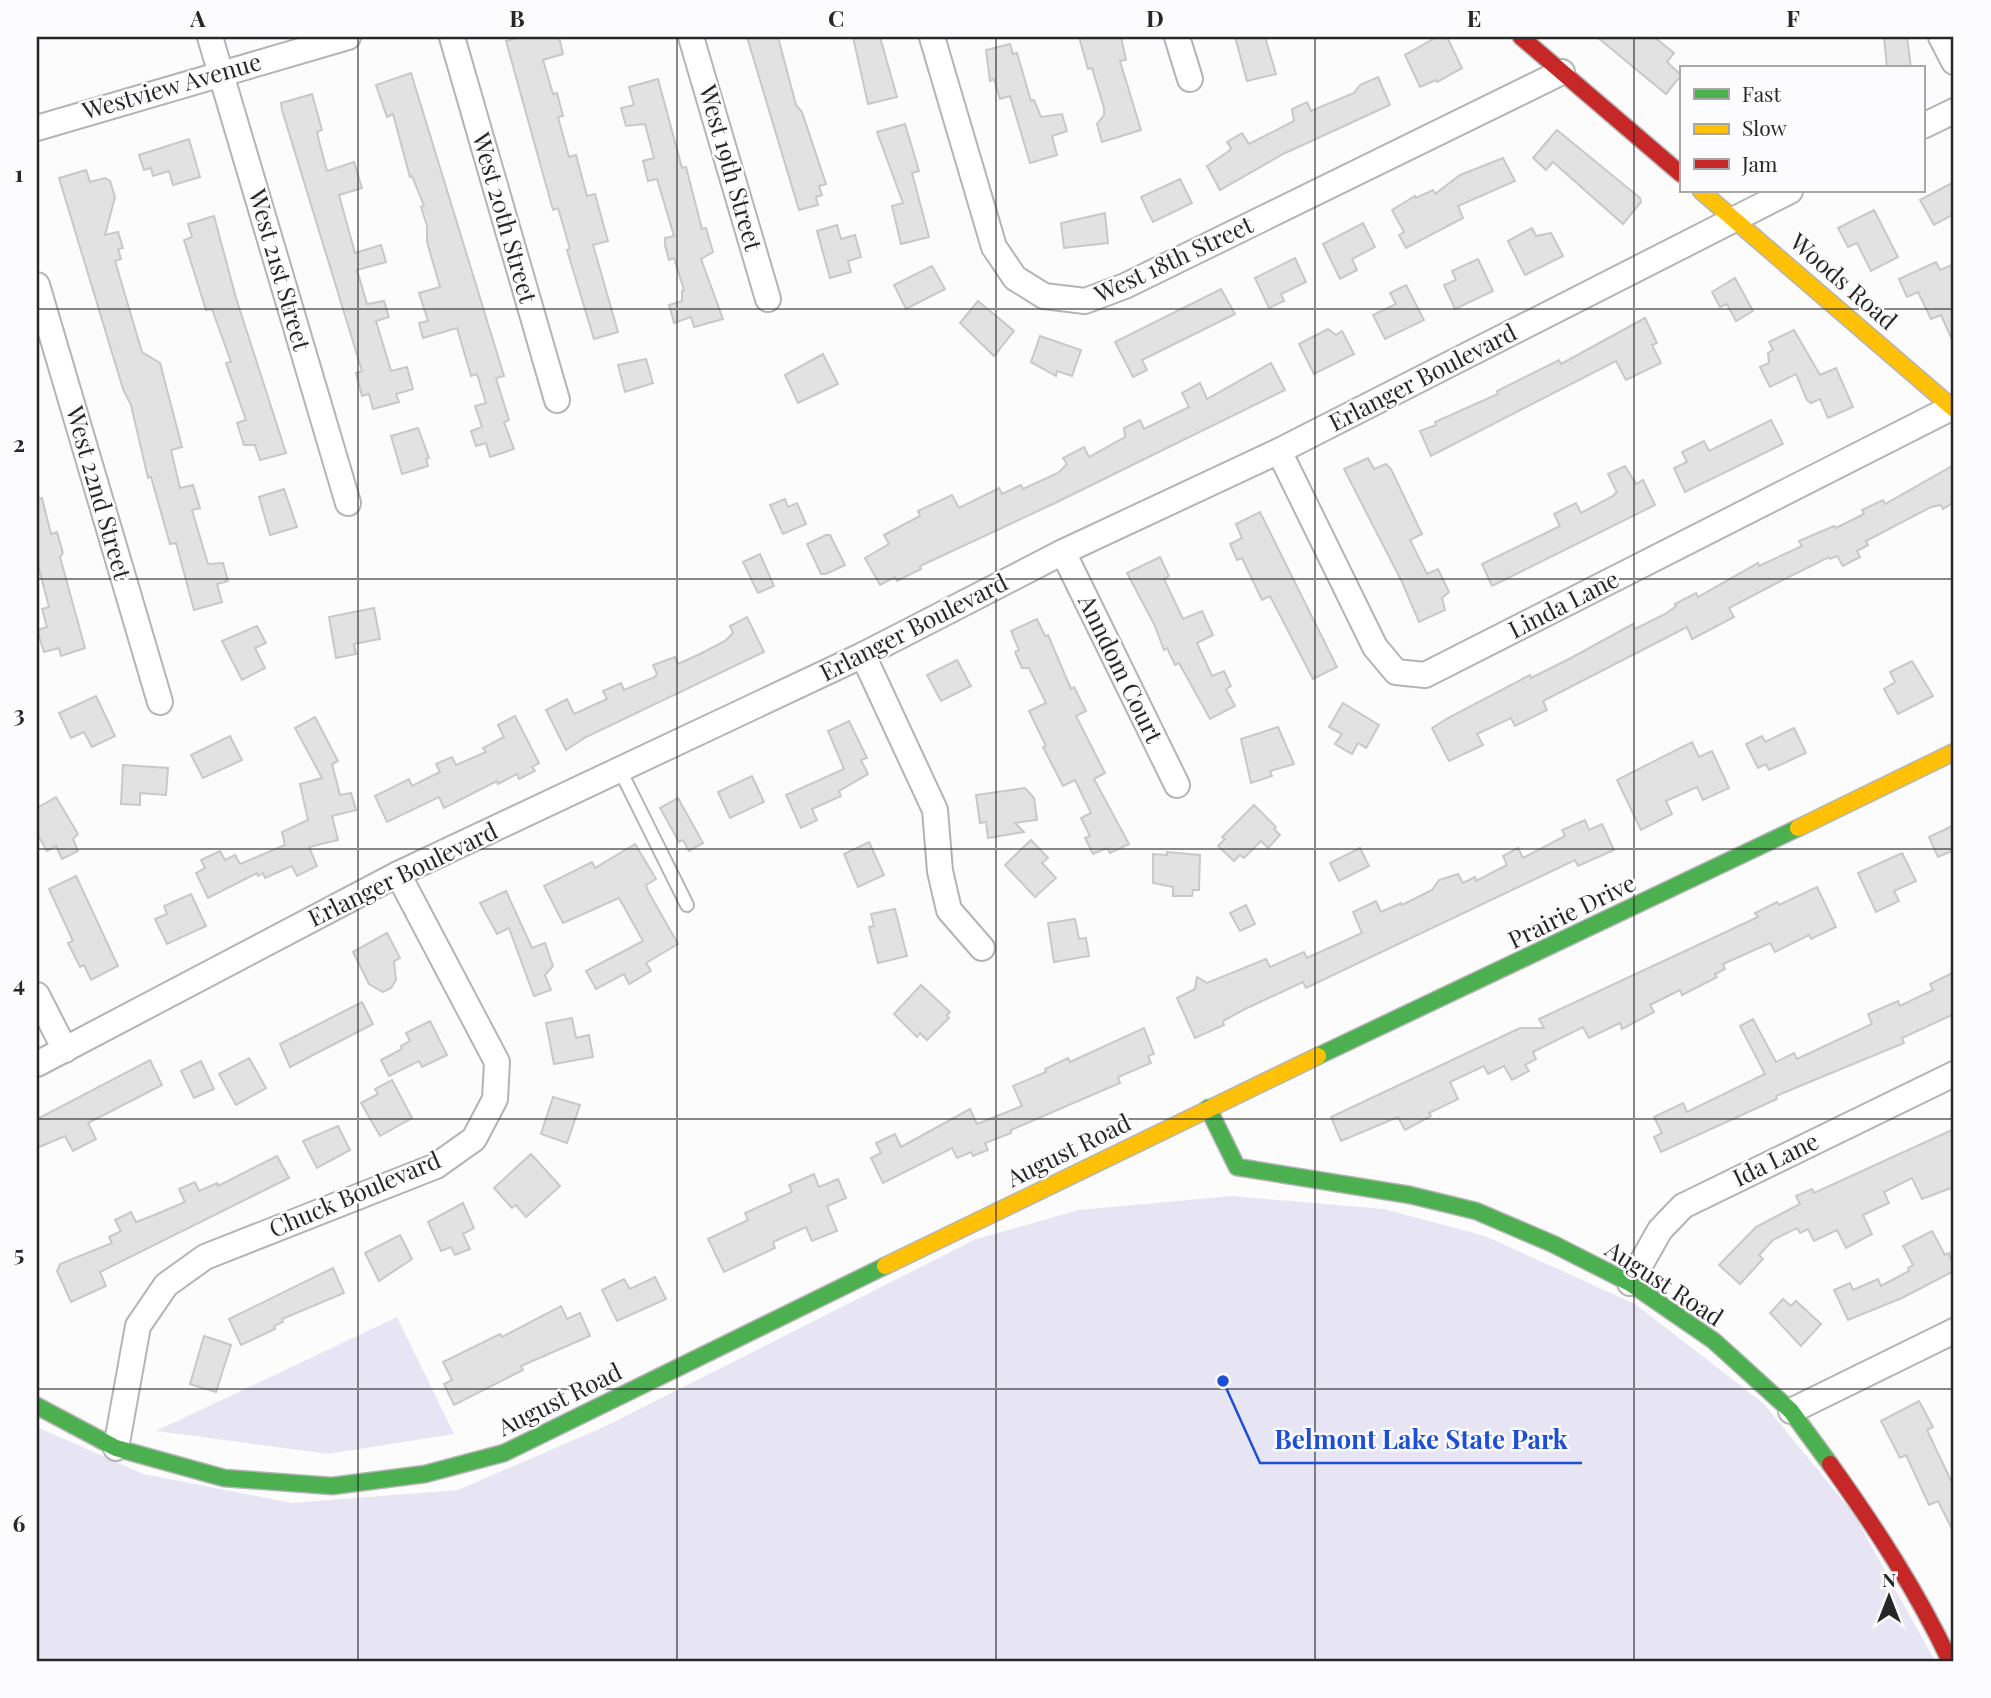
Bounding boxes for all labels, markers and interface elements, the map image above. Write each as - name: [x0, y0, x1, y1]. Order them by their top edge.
- text: A: [189, 2, 206, 33]
- text: B: [509, 2, 525, 33]
- text: C: [828, 2, 844, 33]
- text: D: [1146, 2, 1164, 33]
- text: E: [1467, 2, 1481, 33]
- text: F: [1786, 2, 1800, 33]
- street label: Westview Avenue: [77, 44, 265, 126]
- legend: [1680, 66, 1924, 192]
- text: Fast: [1742, 79, 1781, 107]
- street label: West 19th Street: [693, 80, 771, 255]
- text: Slow: [1742, 113, 1787, 141]
- street label: West 20th Street: [466, 128, 546, 307]
- text: Jam: [1741, 149, 1778, 177]
- text: 1: [15, 157, 24, 188]
- street label: West 21st Street: [242, 184, 319, 354]
- street label: West 18th Street: [1088, 207, 1258, 309]
- street label: Woods Road: [1783, 225, 1905, 336]
- street label: Erlanger Boulevard: [1323, 315, 1522, 437]
- street label: West 22nd Street: [60, 401, 140, 583]
- text: 2: [13, 427, 25, 458]
- street label: Linda Lane: [1503, 562, 1624, 645]
- street label: Erlanger Boulevard: [814, 565, 1013, 687]
- street label: Anndom Court: [1072, 588, 1172, 748]
- text: 3: [13, 697, 25, 728]
- street label: Erlanger Boulevard: [302, 813, 502, 933]
- street label: Prairie Drive: [1502, 866, 1640, 955]
- text: 4: [13, 967, 25, 998]
- street label: August Road: [1000, 1105, 1136, 1193]
- street label: Ida Lane: [1727, 1124, 1823, 1193]
- street label: Chuck Boulevard: [263, 1143, 445, 1244]
- street label: August Road: [1599, 1232, 1730, 1332]
- text: 5: [14, 1237, 24, 1268]
- street label: August Road: [491, 1354, 627, 1442]
- callout: Belmont Lake State Park: [1260, 1416, 1582, 1463]
- text: Belmont Lake State Park: [1274, 1421, 1569, 1456]
- text: 6: [13, 1507, 26, 1538]
- north arrow: [1854, 1562, 1924, 1632]
- text: N: [1882, 1566, 1896, 1592]

